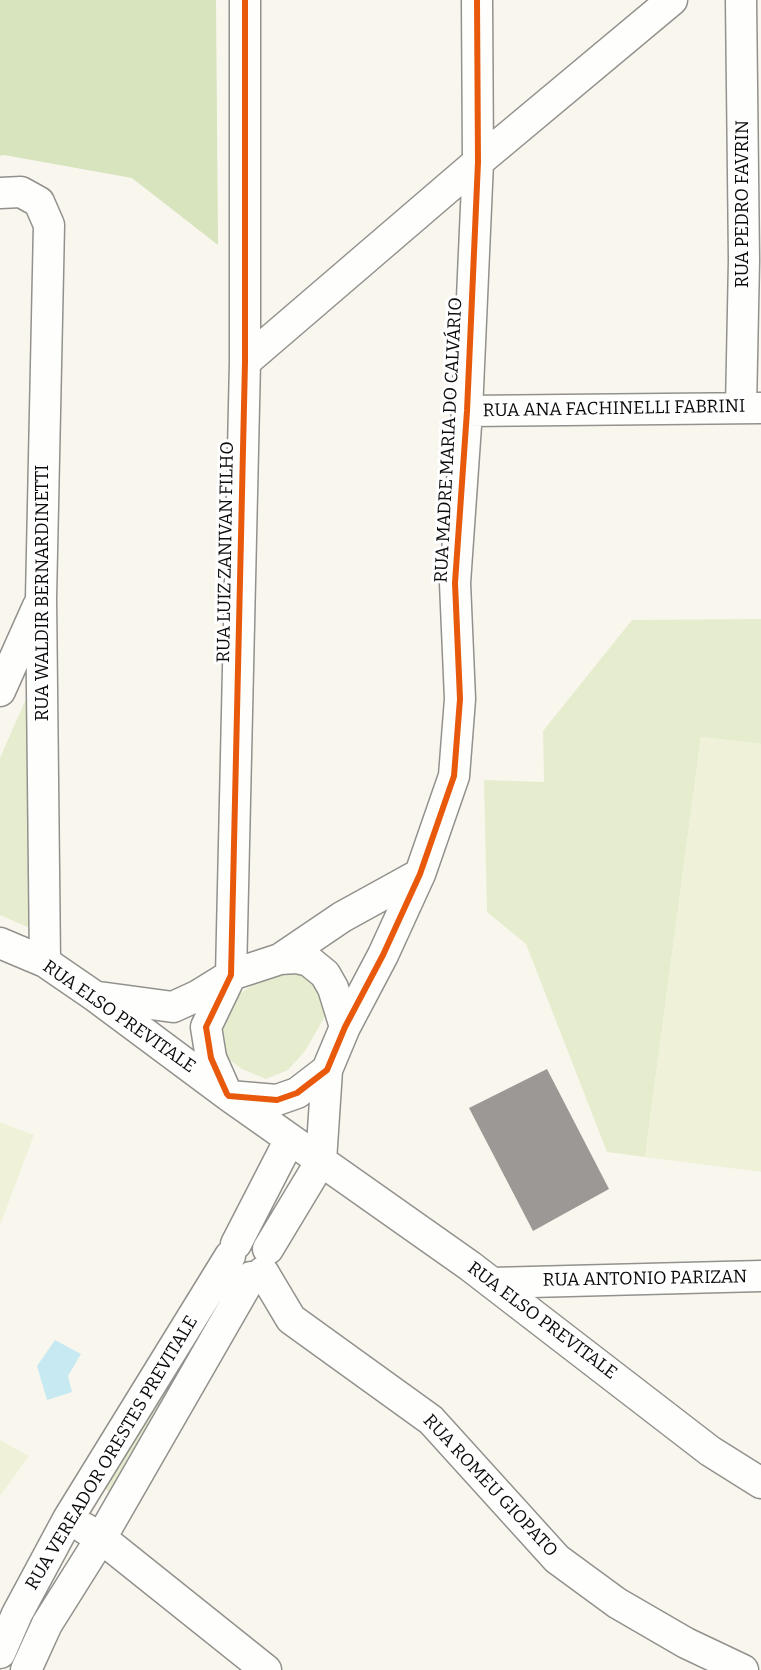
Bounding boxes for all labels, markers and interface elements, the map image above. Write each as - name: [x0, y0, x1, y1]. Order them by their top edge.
- street label: RUA PEDRO FAVRIN: [732, 120, 754, 288]
- street label: RUA MADRE MARIA DO CALVÁRIO: [431, 297, 467, 583]
- street label: RUA ANA FACHINELLI FABRINI: [483, 396, 745, 422]
- street label: RUA LUIZ ZANIVAN FILHO: [213, 441, 239, 663]
- street label: RUA WALDIR BERNARDINETTI: [32, 465, 54, 721]
- street label: RUA ELSO PREVITALE: [38, 956, 200, 1078]
- street label: RUA ELSO PREVITALE: [463, 1258, 621, 1384]
- street label: RUA ANTONIO PARIZAN: [543, 1266, 747, 1292]
- street label: RUA VEREADOR ORESTES PREVITALE: [21, 1312, 203, 1594]
- street label: RUA ROMEU GIOPATO: [418, 1410, 562, 1562]

